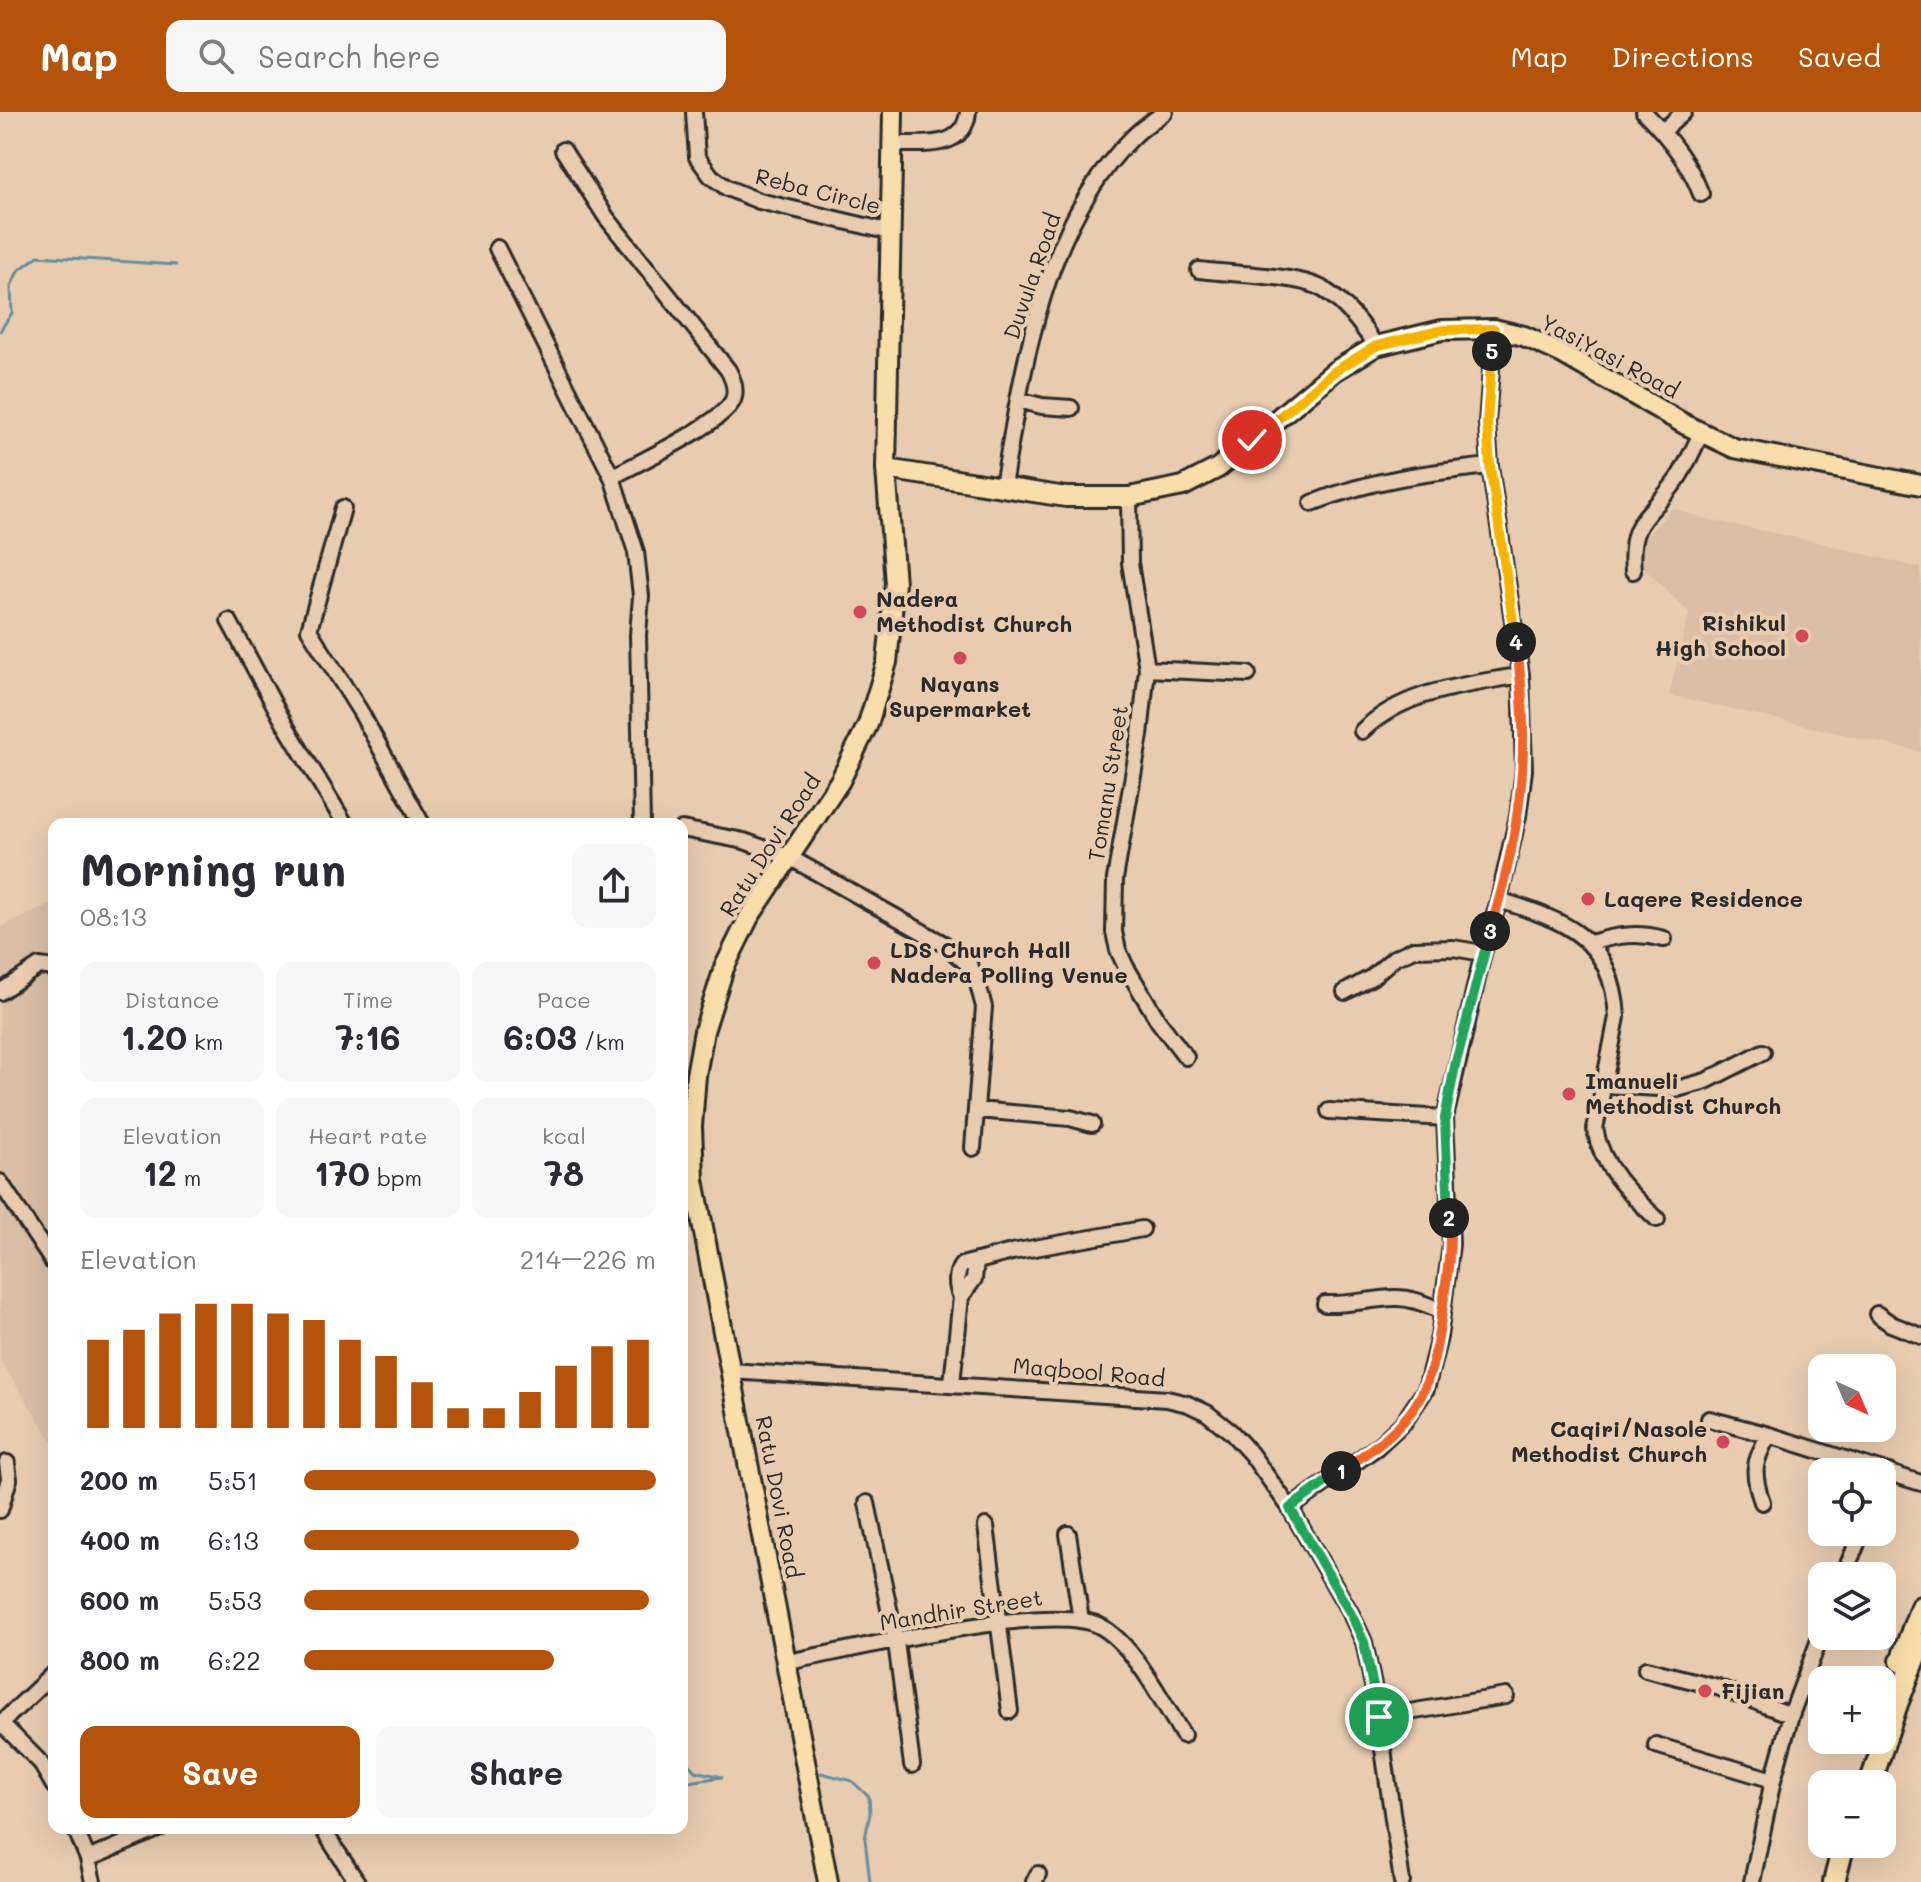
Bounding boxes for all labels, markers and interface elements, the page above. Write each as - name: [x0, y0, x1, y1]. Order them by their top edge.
- search box: [166, 20, 726, 92]
- text: Map: [40, 31, 118, 81]
- icon: search: [194, 34, 238, 78]
- text: Search here: [258, 36, 441, 76]
- text: Map: [1511, 38, 1568, 74]
- text: Directions: [1612, 38, 1754, 74]
- text: Saved: [1798, 38, 1881, 74]
- street label: Reba Circle: [752, 161, 884, 220]
- street label: Duvula Road: [996, 209, 1067, 343]
- street label: YasiYasi Road: [1536, 307, 1685, 404]
- pin: 5: [1472, 331, 1512, 371]
- text: 5: [1486, 336, 1498, 365]
- pin: [1218, 406, 1286, 474]
- icon: check: [1230, 418, 1274, 462]
- place label: Nadera Methodist Church: [876, 584, 1072, 638]
- marker: Nadera Methodist Church: [851, 603, 869, 621]
- place label: Rishikul High School: [1655, 608, 1786, 662]
- pin: 4: [1496, 622, 1536, 662]
- text: 4: [1509, 627, 1523, 656]
- marker: Rishikul High School: [1793, 627, 1811, 645]
- marker: Nayans Supermarket: [951, 649, 969, 667]
- place label: Nayans Supermarket: [889, 669, 1031, 723]
- street label: Tomanu Street: [1081, 703, 1134, 863]
- street label: Ratu Dovi Road: [713, 768, 827, 922]
- text: Morning run: [80, 840, 346, 897]
- button: share: [572, 844, 656, 928]
- place label: Laqere Residence: [1604, 884, 1803, 913]
- marker: Laqere Residence: [1579, 890, 1597, 908]
- text: 08:13: [80, 899, 147, 933]
- pin: 3: [1470, 911, 1510, 951]
- text: 3: [1483, 916, 1497, 945]
- place label: LDS Church Hall Nadera Polling Venue: [890, 935, 1128, 989]
- marker: LDS Church Hall Nadera Polling Venue: [865, 954, 883, 972]
- text: Distance: [125, 985, 219, 1014]
- text: Time: [343, 985, 393, 1014]
- text: Pace: [537, 985, 591, 1014]
- text: 1.20: [121, 1014, 187, 1059]
- text: 7:16: [335, 1014, 401, 1059]
- text: 6:03: [503, 1014, 577, 1059]
- text: km: [187, 1027, 223, 1056]
- text: /km: [577, 1027, 625, 1056]
- place label: Imanueli Methodist Church: [1585, 1066, 1781, 1120]
- marker: Imanueli Methodist Church: [1560, 1085, 1578, 1103]
- text: Elevation: [123, 1121, 221, 1150]
- text: Heart rate: [309, 1121, 427, 1150]
- text: kcal: [542, 1121, 586, 1150]
- text: 12: [143, 1150, 177, 1195]
- text: 170: [314, 1150, 370, 1195]
- text: 78: [544, 1150, 584, 1195]
- text: m: [177, 1163, 201, 1192]
- text: bpm: [370, 1163, 422, 1192]
- pin: 2: [1429, 1198, 1469, 1238]
- text: 2: [1443, 1203, 1455, 1232]
- text: Elevation: [80, 1242, 197, 1276]
- text: 214–226 m: [520, 1242, 656, 1276]
- street label: Maqbool Road: [1012, 1350, 1166, 1393]
- north arrow: [1808, 1354, 1896, 1442]
- map controls: [1808, 1354, 1896, 1858]
- street label: Ratu Dovi Road: [750, 1413, 809, 1581]
- place label: Caqiri/Nasole Methodist Church: [1511, 1414, 1707, 1468]
- marker: Caqiri/Nasole Methodist Church: [1714, 1433, 1732, 1451]
- pin: 1: [1321, 1451, 1361, 1491]
- text: 1: [1336, 1456, 1346, 1485]
- button: locate: [1808, 1458, 1896, 1546]
- text: 200 m: [80, 1463, 158, 1497]
- text: 5:51: [208, 1463, 258, 1497]
- text: 400 m: [80, 1523, 160, 1557]
- text: 6:13: [208, 1523, 259, 1557]
- button: layers: [1808, 1562, 1896, 1650]
- street label: Mandhir Street: [877, 1582, 1044, 1637]
- text: 600 m: [80, 1583, 159, 1617]
- text: 5:53: [208, 1583, 262, 1617]
- text: 800 m: [80, 1643, 160, 1677]
- text: 6:22: [208, 1643, 261, 1677]
- button: +: [1808, 1666, 1896, 1754]
- place label: Fijian: [1721, 1676, 1784, 1705]
- marker: Fijian: [1696, 1682, 1714, 1700]
- pin: [1345, 1683, 1413, 1751]
- icon: arrive: [1357, 1695, 1401, 1739]
- button: Save: [80, 1726, 360, 1818]
- button: Share: [376, 1726, 656, 1818]
- button: −: [1808, 1770, 1896, 1858]

